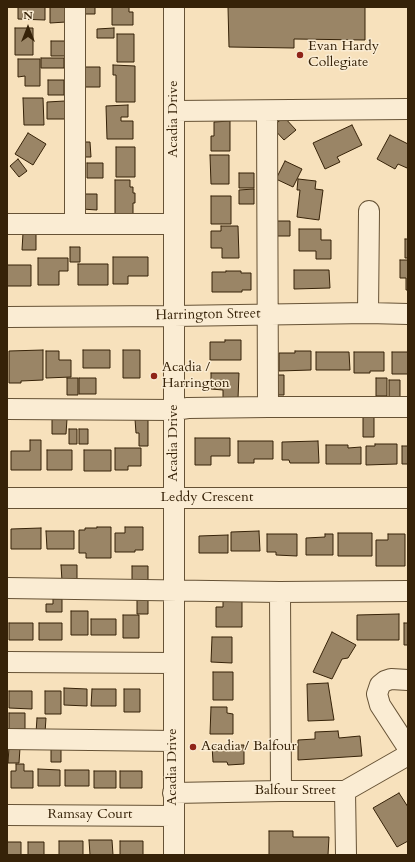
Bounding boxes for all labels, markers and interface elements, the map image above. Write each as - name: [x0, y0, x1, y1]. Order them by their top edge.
- north arrow: [8, 8, 48, 48]
- text: N: [23, 8, 33, 23]
- place label: Evan Hardy Collegiate: [308, 39, 379, 72]
- marker: Evan Hardy Collegiate: [295, 50, 305, 60]
- street label: Acadia Drive: [166, 80, 182, 158]
- street label: Harrington Street: [155, 306, 261, 324]
- place label: Acadia / Harrington: [162, 360, 230, 392]
- marker: Acadia / Harrington: [149, 371, 159, 381]
- street label: Acadia Drive: [166, 404, 182, 482]
- street label: Leddy Crescent: [161, 490, 253, 506]
- street label: Acadia Drive: [165, 728, 181, 806]
- place label: Acadia / Balfour: [201, 739, 297, 755]
- marker: Acadia / Balfour: [188, 742, 198, 752]
- street label: Balfour Street: [254, 783, 336, 799]
- street label: Ramsay Court: [48, 807, 132, 823]

